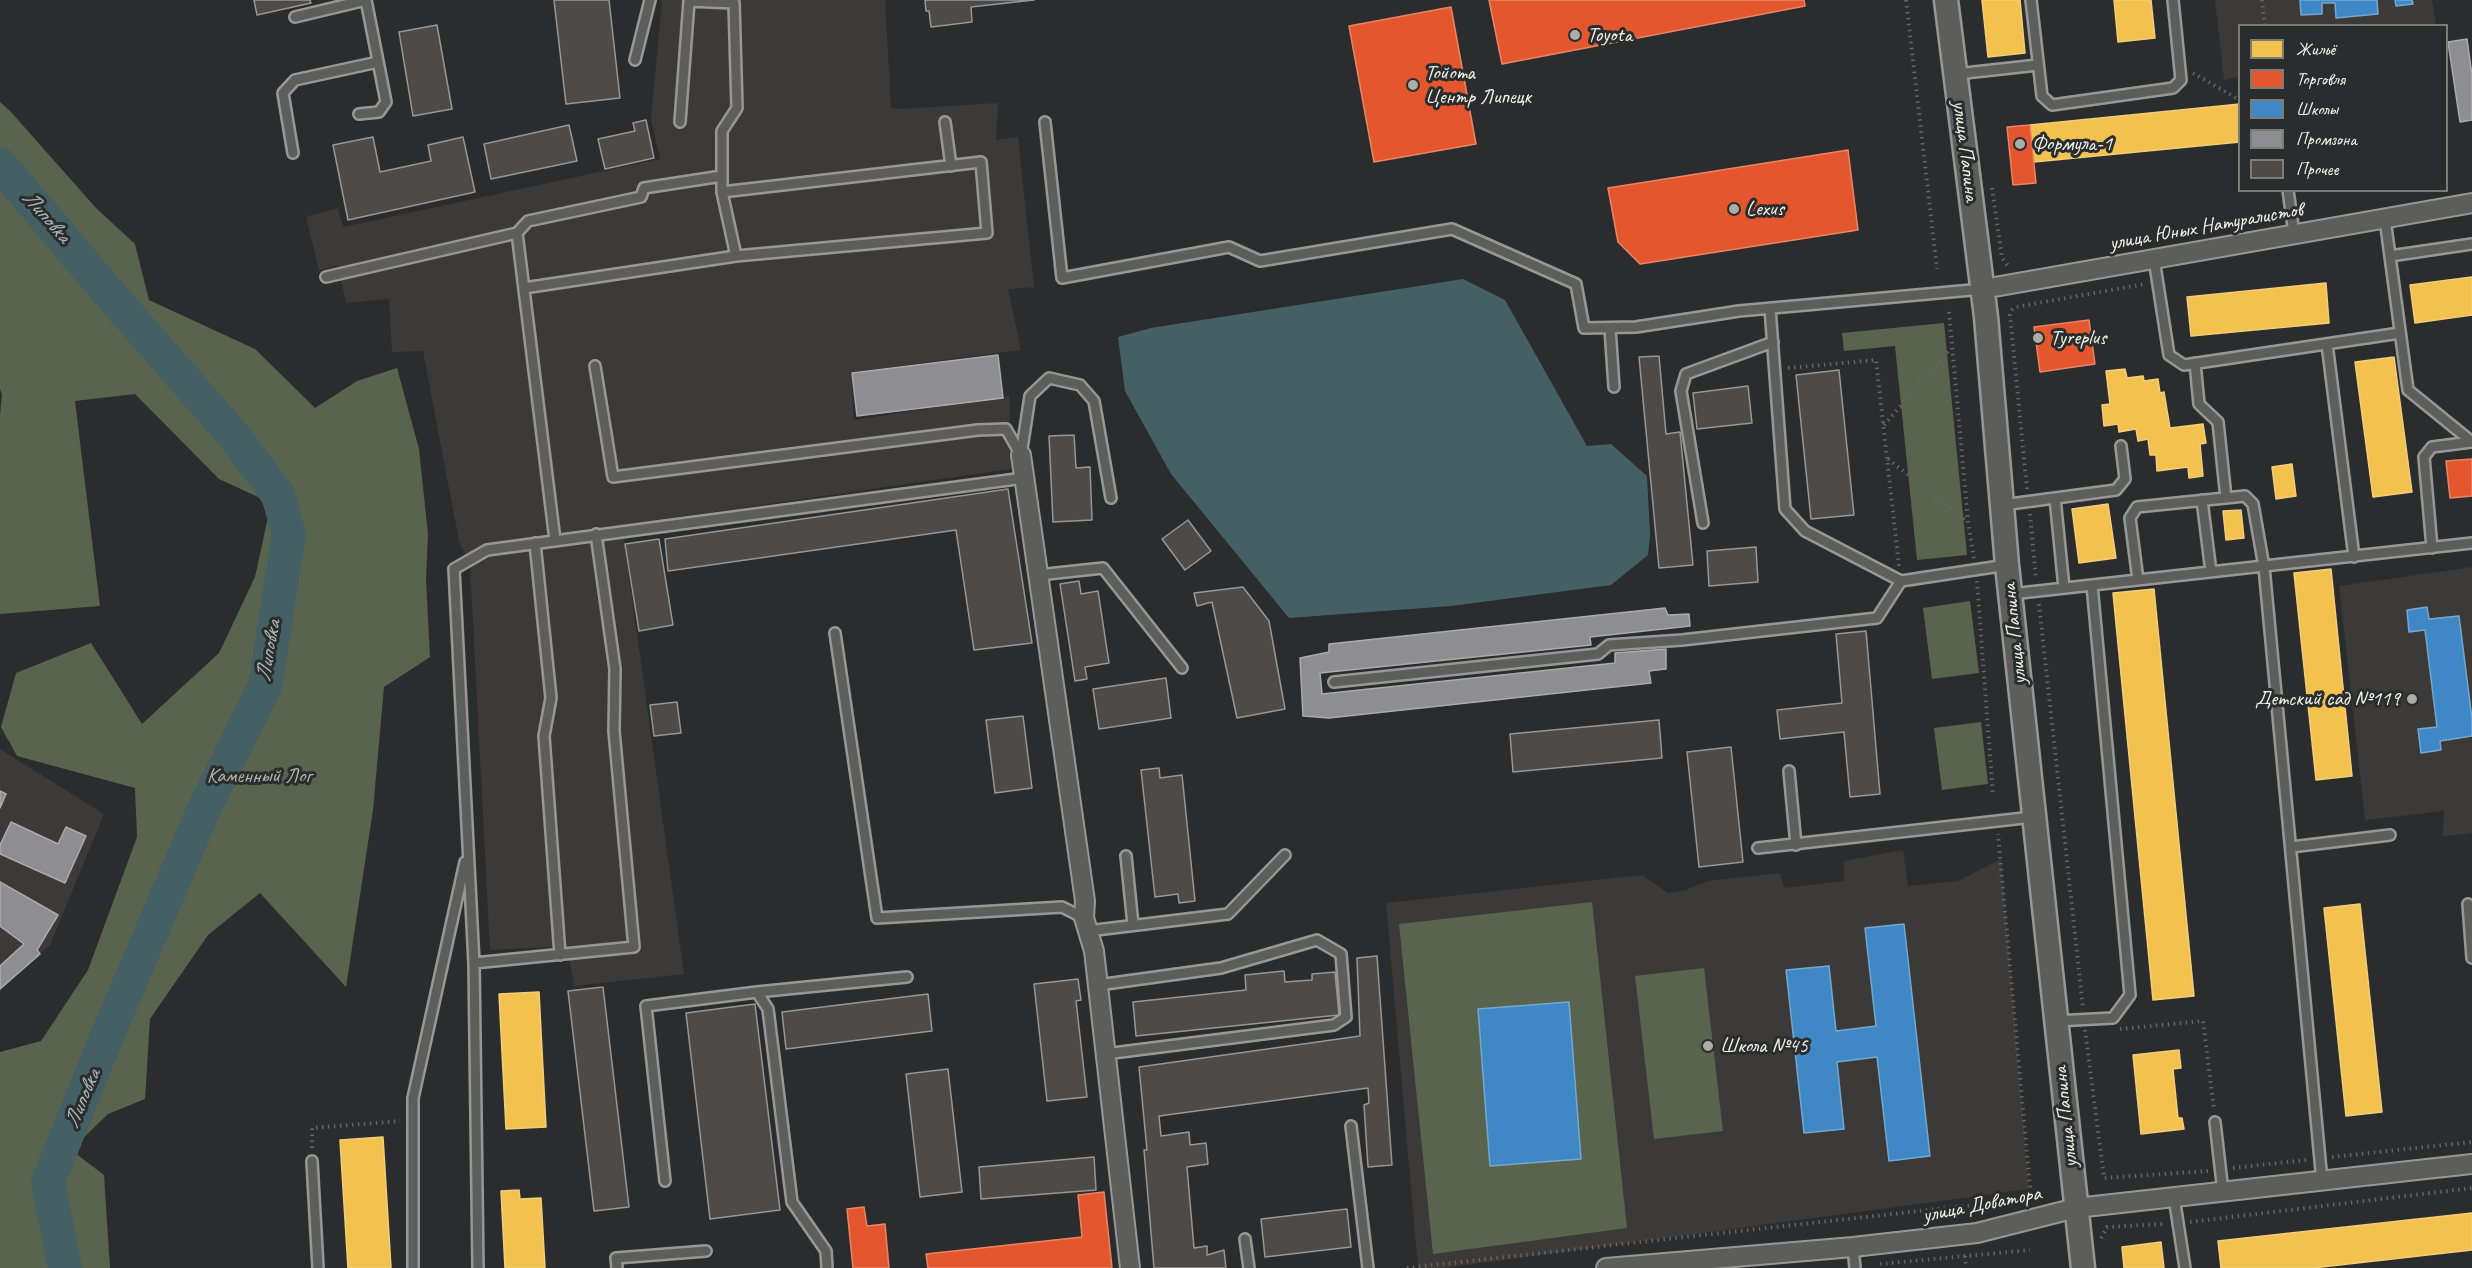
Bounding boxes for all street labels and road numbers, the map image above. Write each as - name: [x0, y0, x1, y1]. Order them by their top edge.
- street label: улица Папина: [1946, 99, 1984, 203]
- street label: улица Юных Натуралистов: [2107, 198, 2305, 256]
- street label: улица Папина: [1997, 582, 2033, 686]
- street label: улица Папина: [2048, 1065, 2084, 1169]
- street label: улица Доватора: [1921, 1181, 2043, 1229]

